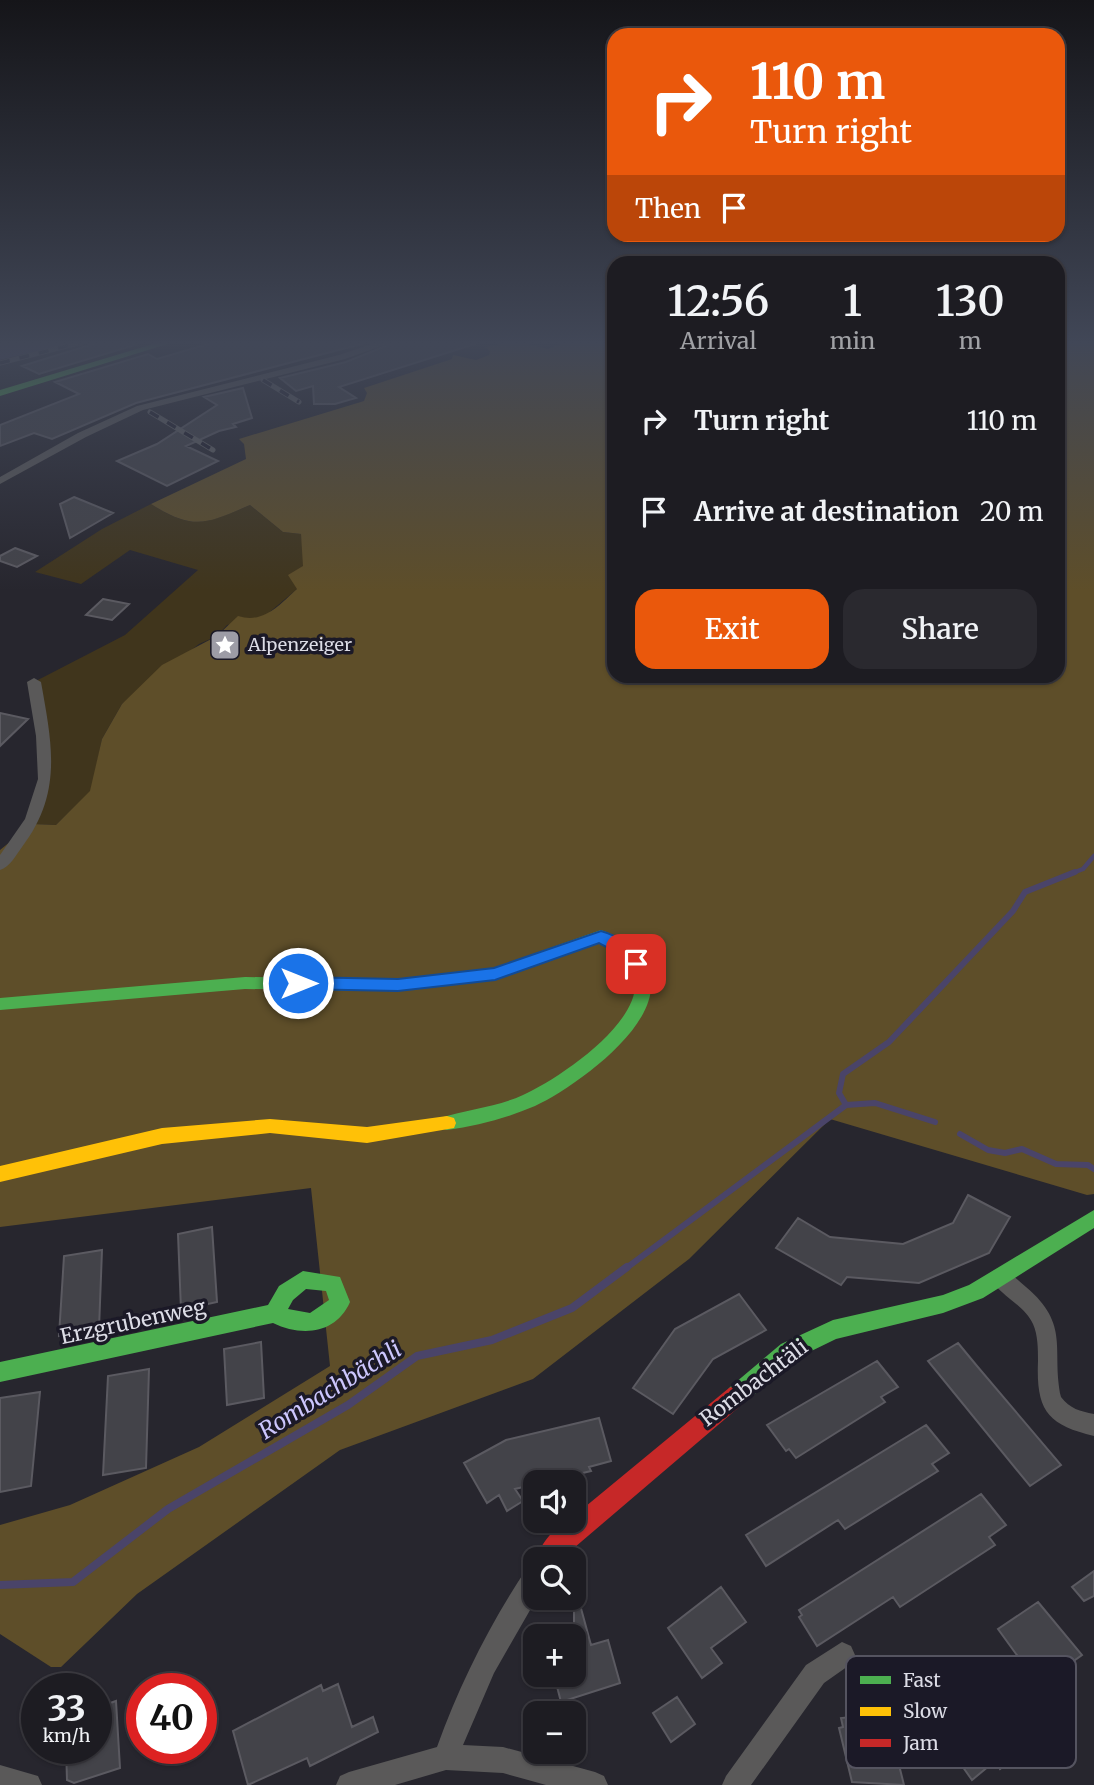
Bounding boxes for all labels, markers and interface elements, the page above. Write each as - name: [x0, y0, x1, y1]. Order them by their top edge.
- text: 110 m: [750, 51, 885, 112]
- icon: right: [635, 56, 726, 147]
- text: Turn right: [750, 112, 912, 152]
- icon: arrive: [715, 189, 753, 227]
- text: Then: [635, 192, 701, 225]
- text: 12:56: [667, 275, 769, 327]
- text: 1: [843, 275, 862, 327]
- text: 130: [936, 275, 1005, 327]
- text: Arrival: [680, 326, 757, 355]
- text: min: [830, 326, 875, 355]
- text: m: [959, 326, 981, 355]
- icon: right: [635, 402, 673, 440]
- text: Turn right: [694, 404, 829, 437]
- text: 110 m: [967, 404, 1037, 437]
- icon: arrive: [635, 493, 673, 531]
- text: Arrive at destination: [694, 495, 959, 528]
- text: 20 m: [980, 495, 1044, 528]
- button: Exit: [635, 589, 829, 669]
- button: Share: [843, 589, 1037, 669]
- place icon: Alpenzeiger: [208, 628, 242, 662]
- place label: Alpenzeiger: [247, 633, 352, 656]
- pin: [606, 934, 666, 994]
- icon: arrive: [617, 945, 655, 983]
- position arrow: [261, 946, 335, 1020]
- street label: Erzgrubenweg: [58, 1293, 208, 1350]
- street label: Rombachtäli: [694, 1333, 813, 1432]
- water label: Rombachbächli: [253, 1334, 407, 1445]
- map controls: [523, 1470, 586, 1764]
- button: sound: [523, 1470, 586, 1533]
- button: search: [523, 1547, 586, 1610]
- button: +: [523, 1624, 586, 1687]
- legend: [846, 1656, 1076, 1768]
- text: Fast: [903, 1668, 941, 1692]
- speed limit sign: 40: [126, 1673, 217, 1764]
- text: 33: [47, 1687, 86, 1731]
- text: Slow: [903, 1699, 948, 1723]
- button: −: [523, 1701, 586, 1764]
- text: km/h: [43, 1724, 90, 1747]
- text: Jam: [902, 1731, 939, 1755]

